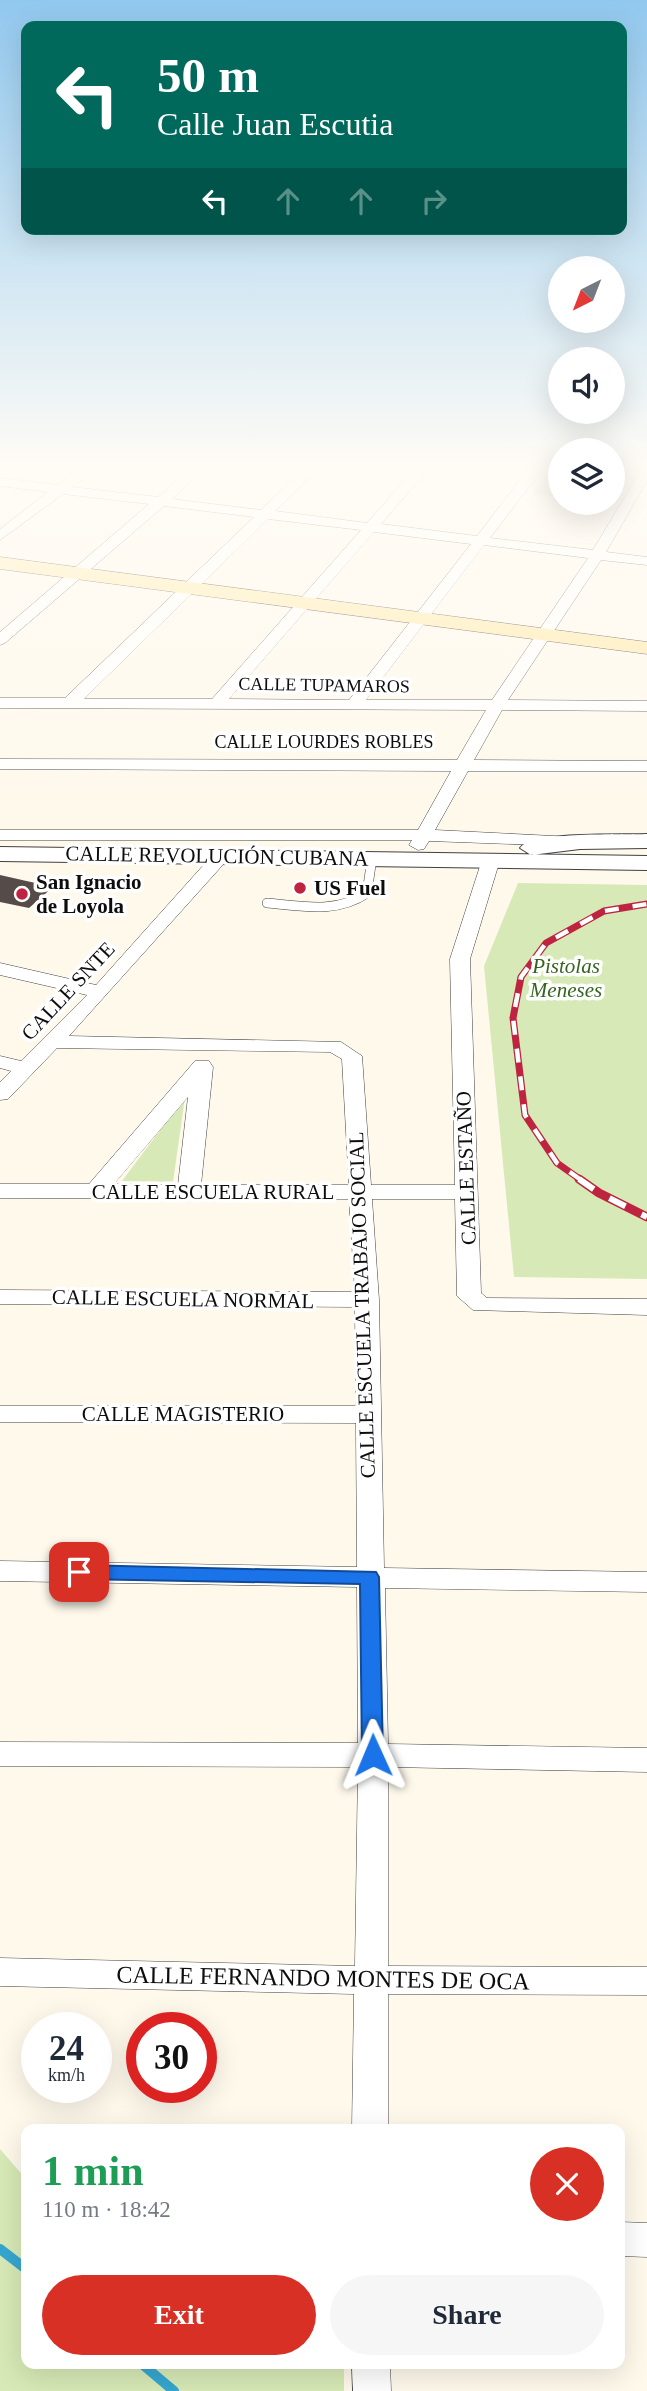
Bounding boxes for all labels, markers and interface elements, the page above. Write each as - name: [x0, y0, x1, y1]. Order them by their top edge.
- text: 50 m: [157, 48, 259, 103]
- icon: left: [42, 49, 133, 140]
- text: Calle Juan Escutia: [157, 106, 393, 142]
- icon: left: [196, 182, 234, 220]
- icon: ahead: [269, 182, 307, 220]
- icon: ahead: [342, 182, 380, 220]
- icon: right: [415, 182, 453, 220]
- north arrow: [548, 256, 625, 332]
- map controls: [548, 256, 625, 515]
- button: sound: [548, 347, 625, 424]
- button: layers: [548, 438, 625, 515]
- street label: CALLE TUPAMAROS: [238, 674, 410, 696]
- street label: CALLE LOURDES ROBLES: [214, 732, 434, 752]
- street label: CALLE REVOLUCIÓN CUBANA: [65, 841, 370, 871]
- place label: San Ignacio de Loyola: [36, 870, 142, 918]
- place label: US Fuel: [314, 876, 386, 900]
- marker: US Fuel: [292, 880, 308, 896]
- marker: San Ignacio de Loyola: [14, 886, 30, 902]
- street label: CALLE SNTE: [16, 937, 120, 1045]
- park label: Pistolas Meneses: [529, 954, 602, 1002]
- street label: CALLE ESTAÑO: [451, 1091, 481, 1245]
- street label: CALLE ESCUELA TRABAJO SOCIAL: [344, 1131, 380, 1479]
- street label: CALLE ESCUELA RURAL: [92, 1180, 334, 1204]
- street label: CALLE ESCUELA NORMAL: [52, 1285, 314, 1313]
- street label: CALLE MAGISTERIO: [82, 1402, 284, 1426]
- pin: [49, 1542, 109, 1602]
- icon: arrive: [60, 1553, 98, 1591]
- position arrow: [336, 1718, 410, 1792]
- street label: CALLE FERNANDO MONTES DE OCA: [116, 1961, 531, 1995]
- speed limit sign: 30: [126, 2012, 217, 2103]
- text: 24: [49, 2029, 84, 2068]
- text: km/h: [48, 2065, 85, 2085]
- button: close: [530, 2147, 604, 2221]
- text: 1 min: [42, 2148, 144, 2194]
- text: 110 m · 18:42: [42, 2197, 171, 2222]
- button: Exit: [42, 2275, 316, 2355]
- button: Share: [330, 2275, 604, 2355]

